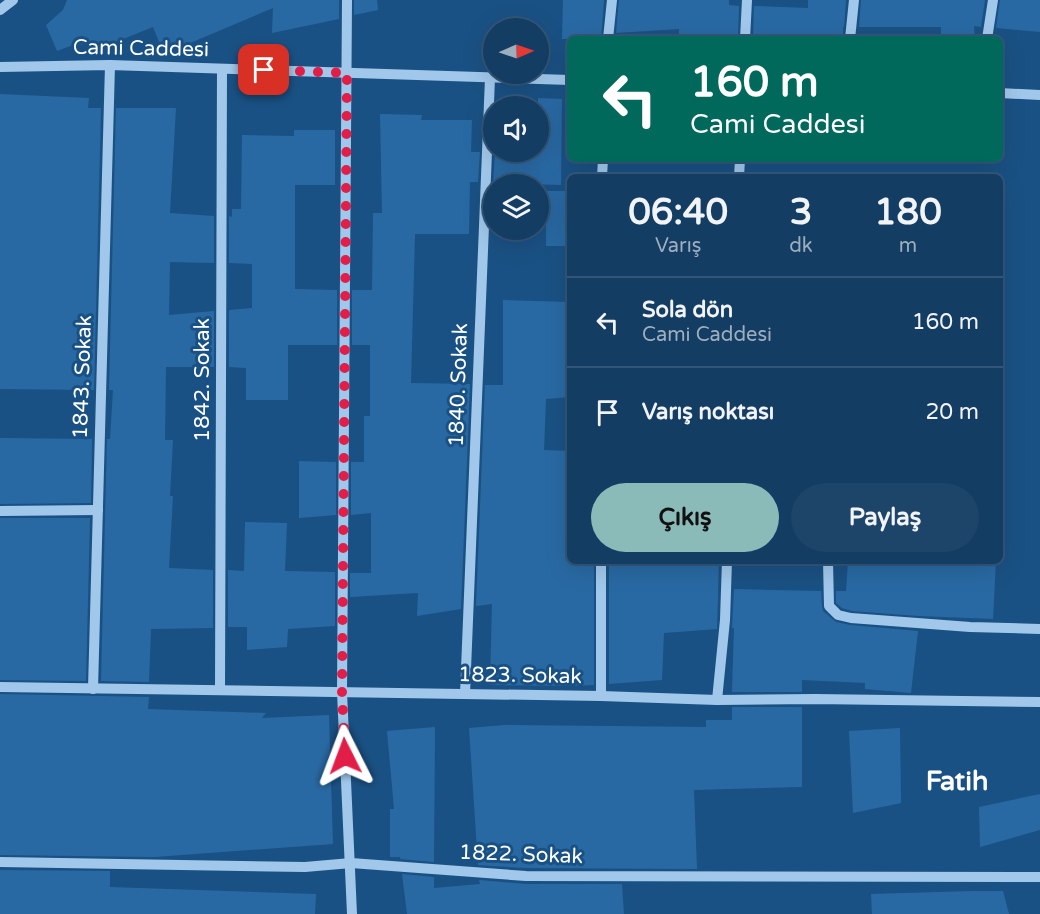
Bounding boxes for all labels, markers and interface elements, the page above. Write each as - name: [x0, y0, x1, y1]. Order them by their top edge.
- north arrow: [483, 18, 549, 84]
- map controls: [483, 18, 549, 240]
- street label: Cami Caddesi: [73, 35, 209, 62]
- pin: [238, 44, 289, 95]
- icon: arrive: [247, 53, 280, 86]
- text: 160 m: [690, 57, 819, 108]
- icon: left: [591, 60, 669, 138]
- button: sound: [483, 96, 549, 162]
- text: Cami Caddesi: [690, 108, 865, 141]
- button: layers: [483, 174, 549, 240]
- text: 06:40: [628, 191, 728, 234]
- text: 3: [790, 191, 812, 234]
- text: 180: [874, 191, 942, 234]
- text: Varış: [655, 234, 701, 258]
- text: dk: [789, 234, 813, 258]
- text: m: [899, 234, 917, 258]
- text: Sola dön: [642, 297, 733, 323]
- icon: left: [591, 306, 624, 339]
- text: 160 m: [912, 309, 979, 335]
- street label: 1843. Sokak: [68, 315, 97, 439]
- street label: 1842. Sokak: [190, 318, 215, 442]
- street label: 1840. Sokak: [444, 323, 473, 447]
- text: Cami Caddesi: [642, 323, 772, 347]
- icon: arrive: [591, 396, 624, 429]
- text: Varış noktası: [642, 399, 774, 425]
- text: 20 m: [925, 399, 979, 425]
- button: Çıkış: [591, 483, 779, 552]
- button: Paylaş: [791, 483, 979, 552]
- street label: 1823. Sokak: [458, 662, 582, 689]
- position arrow: [313, 724, 377, 788]
- district label: Fatih: [926, 765, 988, 798]
- street label: 1822. Sokak: [459, 840, 583, 869]

